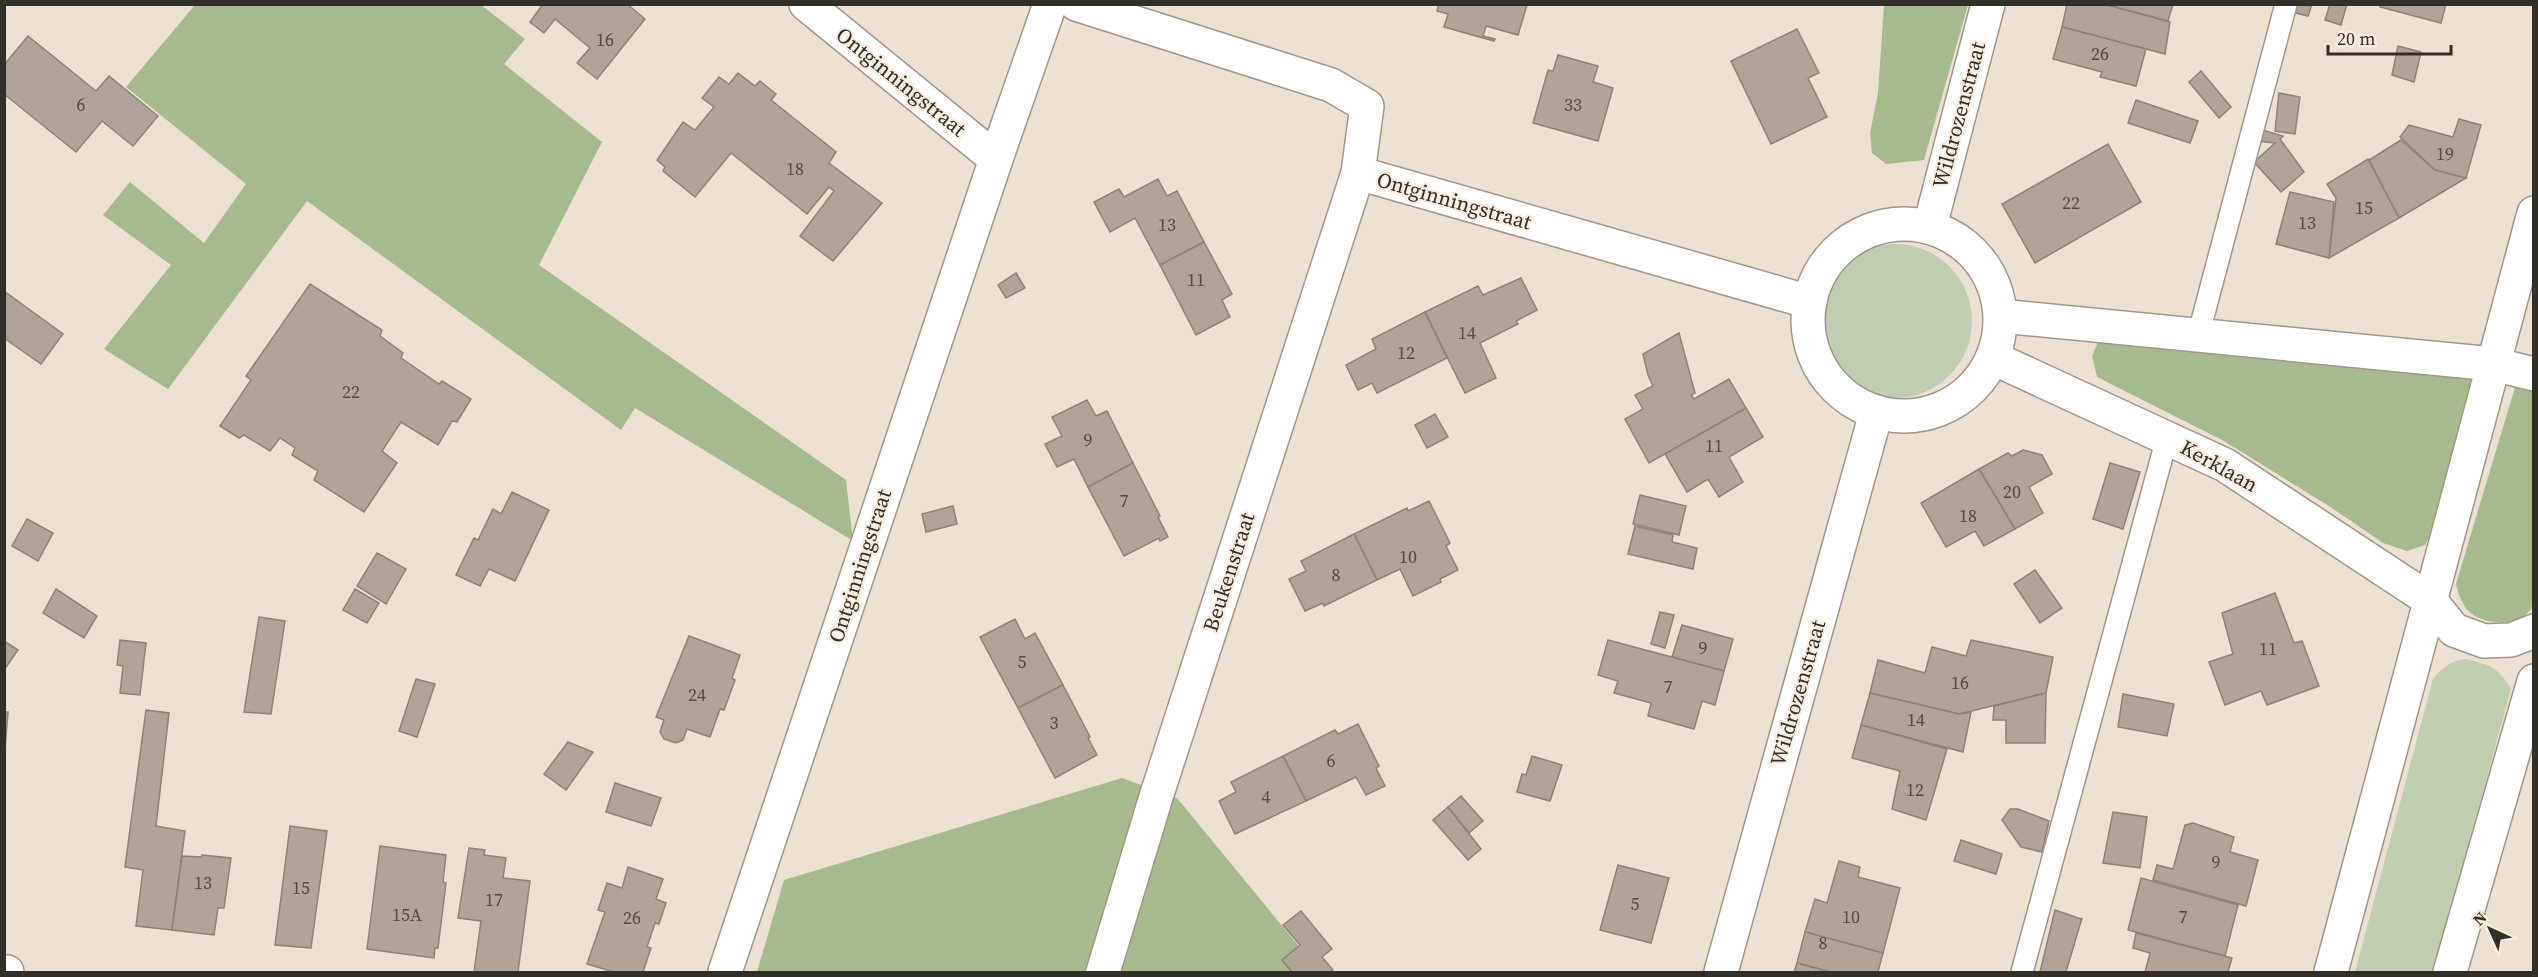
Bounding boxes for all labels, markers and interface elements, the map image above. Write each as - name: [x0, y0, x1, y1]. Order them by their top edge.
- scale bar: [2328, 18, 2451, 56]
- street label: Ontginningstraat: [830, 20, 973, 143]
- text: 20 m: [2337, 26, 2375, 51]
- house number: 16: [596, 27, 614, 52]
- street label: Wildrozenstraat: [1925, 38, 1992, 191]
- house number: 26: [2091, 41, 2109, 66]
- house number: 6: [77, 92, 86, 117]
- house number: 33: [1564, 92, 1582, 117]
- house number: 19: [2436, 141, 2454, 166]
- house number: 18: [786, 156, 804, 181]
- street label: Ontginningstraat: [1373, 165, 1535, 236]
- house number: 22: [2062, 190, 2080, 215]
- house number: 15: [2355, 195, 2373, 220]
- house number: 13: [2298, 210, 2316, 235]
- house number: 13: [1158, 212, 1176, 237]
- house number: 11: [1187, 267, 1205, 292]
- house number: 14: [1458, 320, 1476, 345]
- house number: 12: [1397, 340, 1415, 365]
- house number: 22: [342, 379, 360, 404]
- house number: 9: [1084, 427, 1093, 452]
- street label: Kerklaan: [2175, 432, 2263, 499]
- house number: 11: [1705, 433, 1723, 458]
- house number: 20: [2003, 479, 2021, 504]
- street label: Ontginningstraat: [821, 485, 898, 646]
- house number: 7: [1120, 488, 1129, 513]
- house number: 18: [1959, 503, 1977, 528]
- street label: Beukenstraat: [1196, 508, 1261, 635]
- house number: 10: [1399, 544, 1417, 569]
- house number: 8: [1332, 562, 1341, 587]
- street label: Wildrozenstraat: [1763, 617, 1832, 769]
- house number: 9: [1699, 635, 1708, 660]
- house number: 11: [2259, 636, 2277, 661]
- house number: 5: [1018, 649, 1027, 674]
- house number: 16: [1951, 670, 1969, 695]
- house number: 7: [1664, 674, 1673, 699]
- house number: 24: [688, 682, 706, 707]
- house number: 14: [1907, 707, 1925, 732]
- house number: 3: [1050, 710, 1059, 735]
- house number: 6: [1327, 748, 1336, 773]
- house number: 12: [1906, 777, 1924, 802]
- house number: 4: [1262, 784, 1271, 809]
- house number: 9: [2212, 849, 2221, 874]
- house number: 13: [194, 870, 212, 895]
- house number: 15: [292, 875, 310, 900]
- house number: 17: [485, 887, 503, 912]
- house number: 5: [1631, 891, 1640, 916]
- north arrow: [2460, 899, 2520, 959]
- house number: 15A: [392, 902, 422, 927]
- house number: 10: [1842, 904, 1860, 929]
- house number: 7: [2179, 904, 2188, 929]
- house number: 26: [623, 905, 641, 930]
- text: N: [2467, 906, 2492, 930]
- house number: 8: [1819, 930, 1828, 955]

